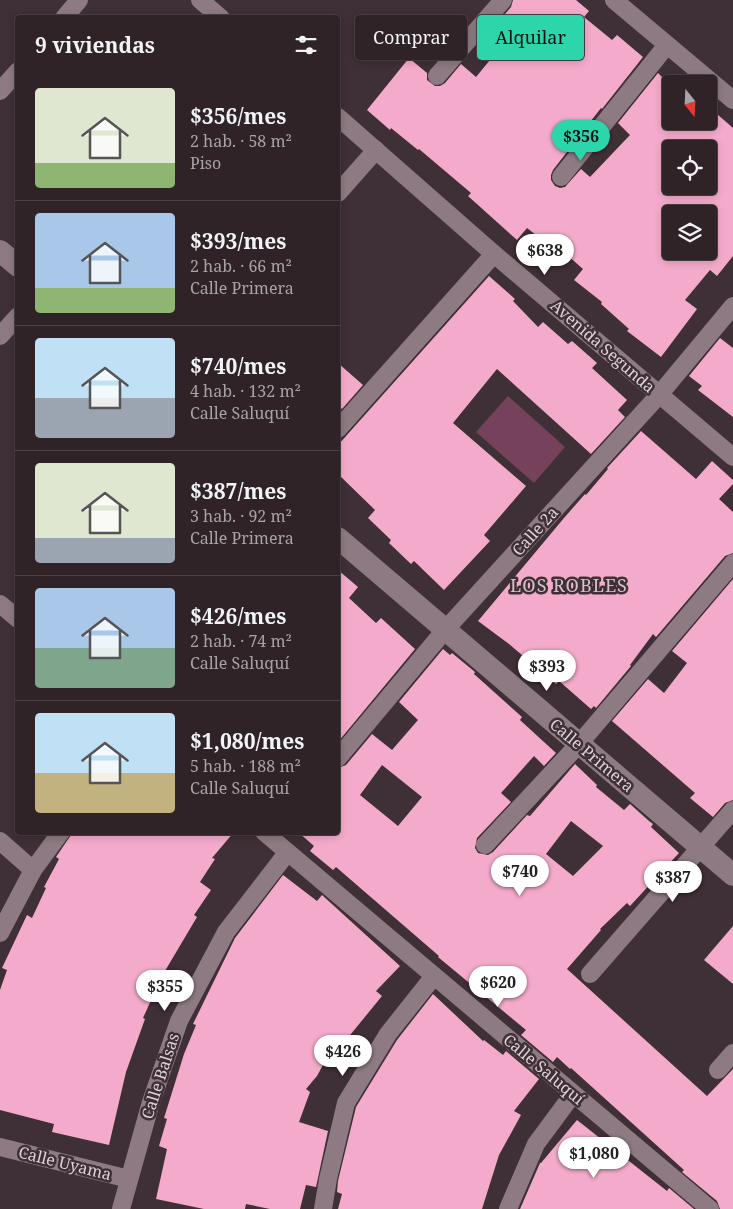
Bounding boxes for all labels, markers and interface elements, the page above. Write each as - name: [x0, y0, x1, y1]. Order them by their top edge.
- chip: Comprar: [355, 15, 467, 60]
- chip: Alquilar: [477, 15, 584, 60]
- text: 9 viviendas: [35, 31, 155, 59]
- icon: filters: [292, 31, 320, 59]
- north arrow: [662, 75, 718, 130]
- map controls: [662, 75, 717, 260]
- text: $356/mes: [190, 102, 286, 130]
- icon: home: [75, 108, 135, 168]
- pin: $356: [551, 120, 611, 162]
- text: $356: [563, 125, 599, 147]
- text: 2 hab. · 58 m²: [190, 130, 292, 152]
- button: locate: [662, 140, 717, 195]
- text: Piso: [190, 152, 221, 174]
- button: layers: [662, 205, 717, 260]
- text: $393/mes: [190, 227, 286, 255]
- icon: home: [75, 233, 135, 293]
- pin: $638: [515, 234, 575, 276]
- text: $638: [527, 239, 563, 261]
- text: 2 hab. · 66 m²: [190, 255, 292, 277]
- text: Calle Primera: [190, 277, 294, 299]
- street label: Avenida Segunda: [546, 294, 660, 398]
- text: $740/mes: [190, 352, 286, 380]
- icon: home: [75, 358, 135, 418]
- text: 4 hab. · 132 m²: [190, 380, 301, 402]
- text: Calle Saluquí: [190, 402, 289, 424]
- text: $387/mes: [190, 477, 286, 505]
- icon: home: [75, 483, 135, 543]
- street label: Calle 2a: [507, 502, 563, 560]
- text: 3 hab. · 92 m²: [190, 505, 292, 527]
- text: Calle Primera: [190, 527, 294, 549]
- district label: LOS ROBLES: [510, 573, 628, 597]
- text: $426/mes: [190, 602, 286, 630]
- icon: home: [75, 608, 135, 668]
- text: 2 hab. · 74 m²: [190, 630, 292, 652]
- pin: $393: [517, 650, 577, 692]
- text: Calle Saluquí: [190, 652, 289, 674]
- text: $393: [529, 655, 565, 677]
- street label: Calle Primera: [545, 713, 639, 797]
- text: $1,080/mes: [190, 727, 304, 755]
- icon: home: [75, 733, 135, 793]
- text: 5 hab. · 188 m²: [190, 755, 301, 777]
- text: Calle Saluquí: [190, 777, 289, 799]
- pin: $740: [490, 854, 550, 897]
- text: $740: [502, 860, 538, 882]
- pin: $387: [643, 860, 703, 903]
- text: $387: [655, 866, 691, 888]
- pin: $620: [468, 966, 528, 1008]
- pin: $355: [135, 970, 195, 1012]
- text: $620: [480, 971, 516, 993]
- text: $355: [147, 975, 183, 997]
- street label: Calle Saluquí: [499, 1029, 589, 1109]
- street label: Calle Balsas: [136, 1030, 184, 1122]
- pin: $426: [313, 1034, 373, 1077]
- text: $426: [325, 1040, 361, 1062]
- pin: $1,080: [553, 1136, 635, 1179]
- street label: Calle Uyama: [16, 1141, 114, 1185]
- text: $1,080: [569, 1142, 619, 1164]

